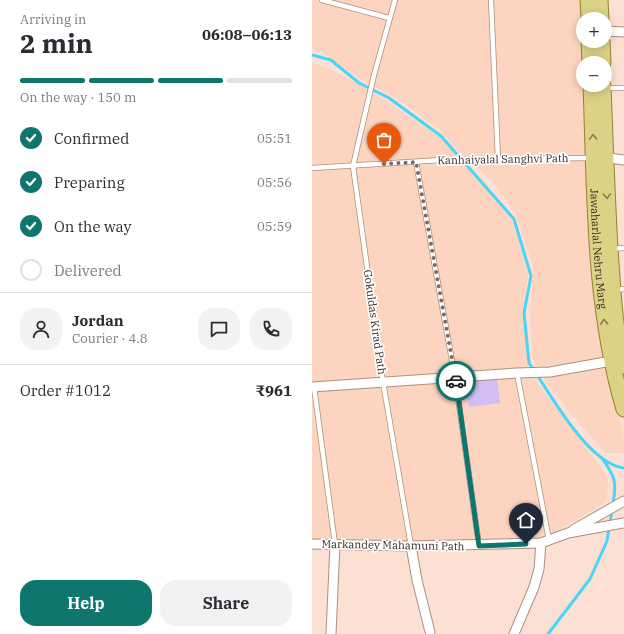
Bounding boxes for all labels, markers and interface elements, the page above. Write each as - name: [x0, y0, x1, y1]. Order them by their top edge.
- text: Arriving in: [20, 11, 86, 28]
- map controls: [576, 12, 612, 92]
- button: +: [576, 12, 612, 48]
- text: 06:08–06:13: [202, 25, 292, 44]
- text: 2 min: [20, 26, 93, 60]
- button: −: [576, 56, 612, 92]
- text: On the way · 150 m: [20, 89, 136, 106]
- pin: [367, 123, 401, 164]
- icon: check: [20, 127, 42, 149]
- text: Confirmed: [54, 129, 129, 148]
- icon: bag: [373, 129, 395, 151]
- text: 05:51: [257, 130, 292, 147]
- one-way arrow: [589, 134, 597, 140]
- street label: Kanhaiyalal Sanghvi Path: [437, 151, 569, 167]
- icon: check: [20, 171, 42, 193]
- text: Preparing: [54, 173, 125, 192]
- text: 05:56: [257, 174, 292, 191]
- street label: Jawaharlal Nehru Marg: [587, 188, 610, 310]
- one-way arrow: [603, 193, 612, 199]
- icon: check: [20, 215, 42, 237]
- text: On the way: [54, 217, 132, 236]
- text: 05:59: [257, 218, 292, 235]
- text: Delivered: [54, 261, 122, 280]
- street label: Gokuldas Kirad Path: [361, 269, 389, 376]
- button: person: [20, 308, 62, 350]
- button: chat: [198, 308, 240, 350]
- button: phone: [250, 308, 292, 350]
- text: Jordan: [72, 311, 124, 330]
- one-way arrow: [600, 319, 609, 325]
- text: Courier · 4.8: [72, 330, 148, 347]
- courier: [436, 361, 476, 401]
- icon: car: [445, 370, 467, 392]
- text: Order #1012: [20, 381, 111, 400]
- text: ₹961: [255, 381, 292, 400]
- pin: [509, 503, 543, 544]
- icon: home: [515, 509, 537, 531]
- street label: Markandey Mahamuni Path: [321, 537, 465, 553]
- button: Help: [20, 580, 152, 626]
- button: Share: [160, 580, 292, 626]

